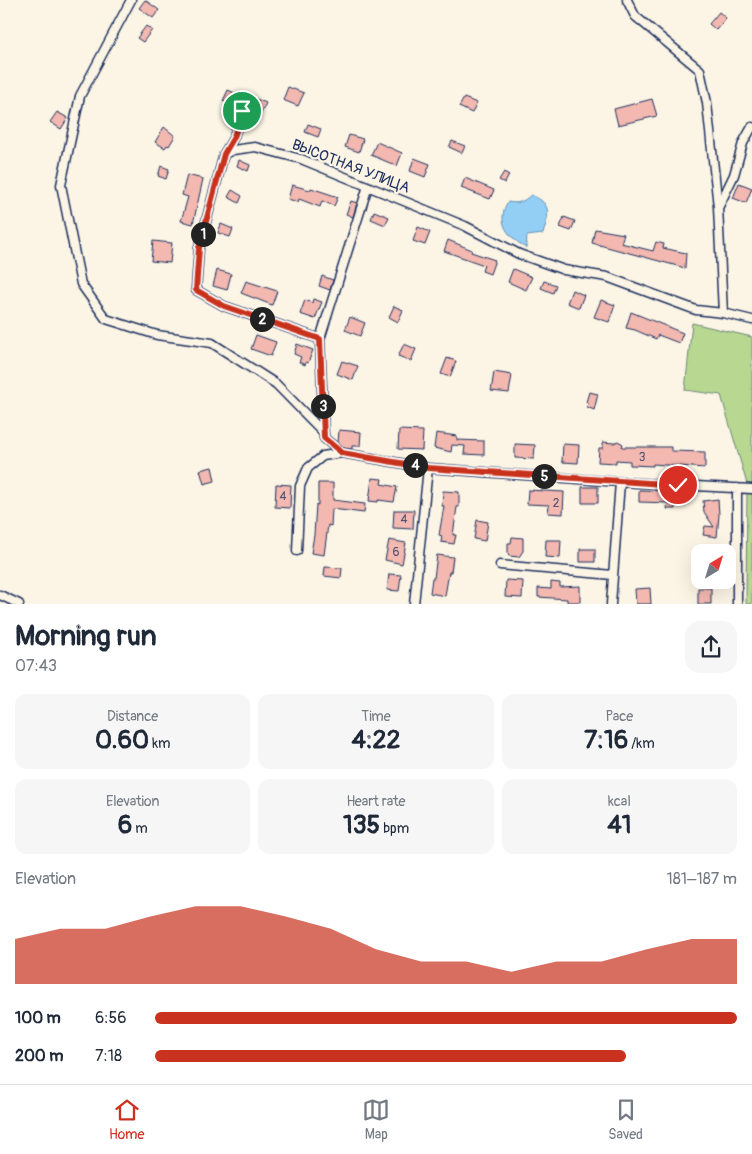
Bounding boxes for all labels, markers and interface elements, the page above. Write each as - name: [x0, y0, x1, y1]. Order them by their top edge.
- pin: [221, 90, 263, 132]
- icon: arrive: [228, 97, 256, 125]
- street label: ВЫСОТНАЯ УЛИЦА: [289, 135, 413, 198]
- pin: 1: [190, 222, 216, 246]
- text: 1: [201, 226, 206, 243]
- pin: 2: [250, 306, 274, 332]
- text: 2: [259, 311, 266, 328]
- pin: 3: [310, 394, 336, 418]
- text: 3: [320, 398, 327, 415]
- house number: 3: [639, 450, 646, 465]
- pin: 4: [402, 452, 428, 478]
- text: 4: [411, 457, 420, 474]
- pin: 5: [532, 464, 556, 488]
- pin: [657, 464, 699, 506]
- text: 5: [541, 468, 548, 485]
- icon: check: [664, 471, 692, 499]
- house number: 4: [280, 489, 287, 504]
- house number: 2: [553, 496, 560, 511]
- house number: 4: [401, 512, 408, 527]
- north arrow: [691, 544, 736, 589]
- map controls: [691, 544, 736, 589]
- house number: 6: [393, 545, 400, 560]
- text: Morning run: [15, 619, 157, 654]
- button: share: [685, 621, 737, 673]
- text: 07:43: [15, 656, 57, 676]
- text: Distance: [107, 708, 158, 725]
- text: Time: [361, 708, 391, 725]
- text: Pace: [605, 708, 633, 725]
- text: 0.60: [95, 725, 149, 756]
- text: 4:22: [351, 725, 401, 756]
- text: 7:16: [584, 725, 628, 756]
- text: km: [149, 735, 170, 752]
- text: /km: [628, 735, 655, 752]
- text: Elevation: [106, 793, 159, 810]
- text: Heart rate: [346, 793, 406, 810]
- text: kcal: [608, 793, 631, 810]
- text: 6: [118, 810, 132, 841]
- text: 135: [343, 810, 380, 841]
- text: 41: [607, 810, 631, 841]
- text: m: [132, 820, 148, 837]
- text: bpm: [380, 820, 409, 837]
- text: Elevation: [15, 869, 76, 889]
- text: 181–187 m: [667, 869, 737, 889]
- text: 100 m: [15, 1008, 61, 1028]
- text: 6:56: [95, 1008, 127, 1028]
- text: 200 m: [15, 1046, 63, 1066]
- text: 7:18: [95, 1046, 122, 1066]
- tab: Home: [109, 1096, 144, 1143]
- tab: Map: [362, 1096, 390, 1143]
- tab: Saved: [608, 1096, 643, 1143]

